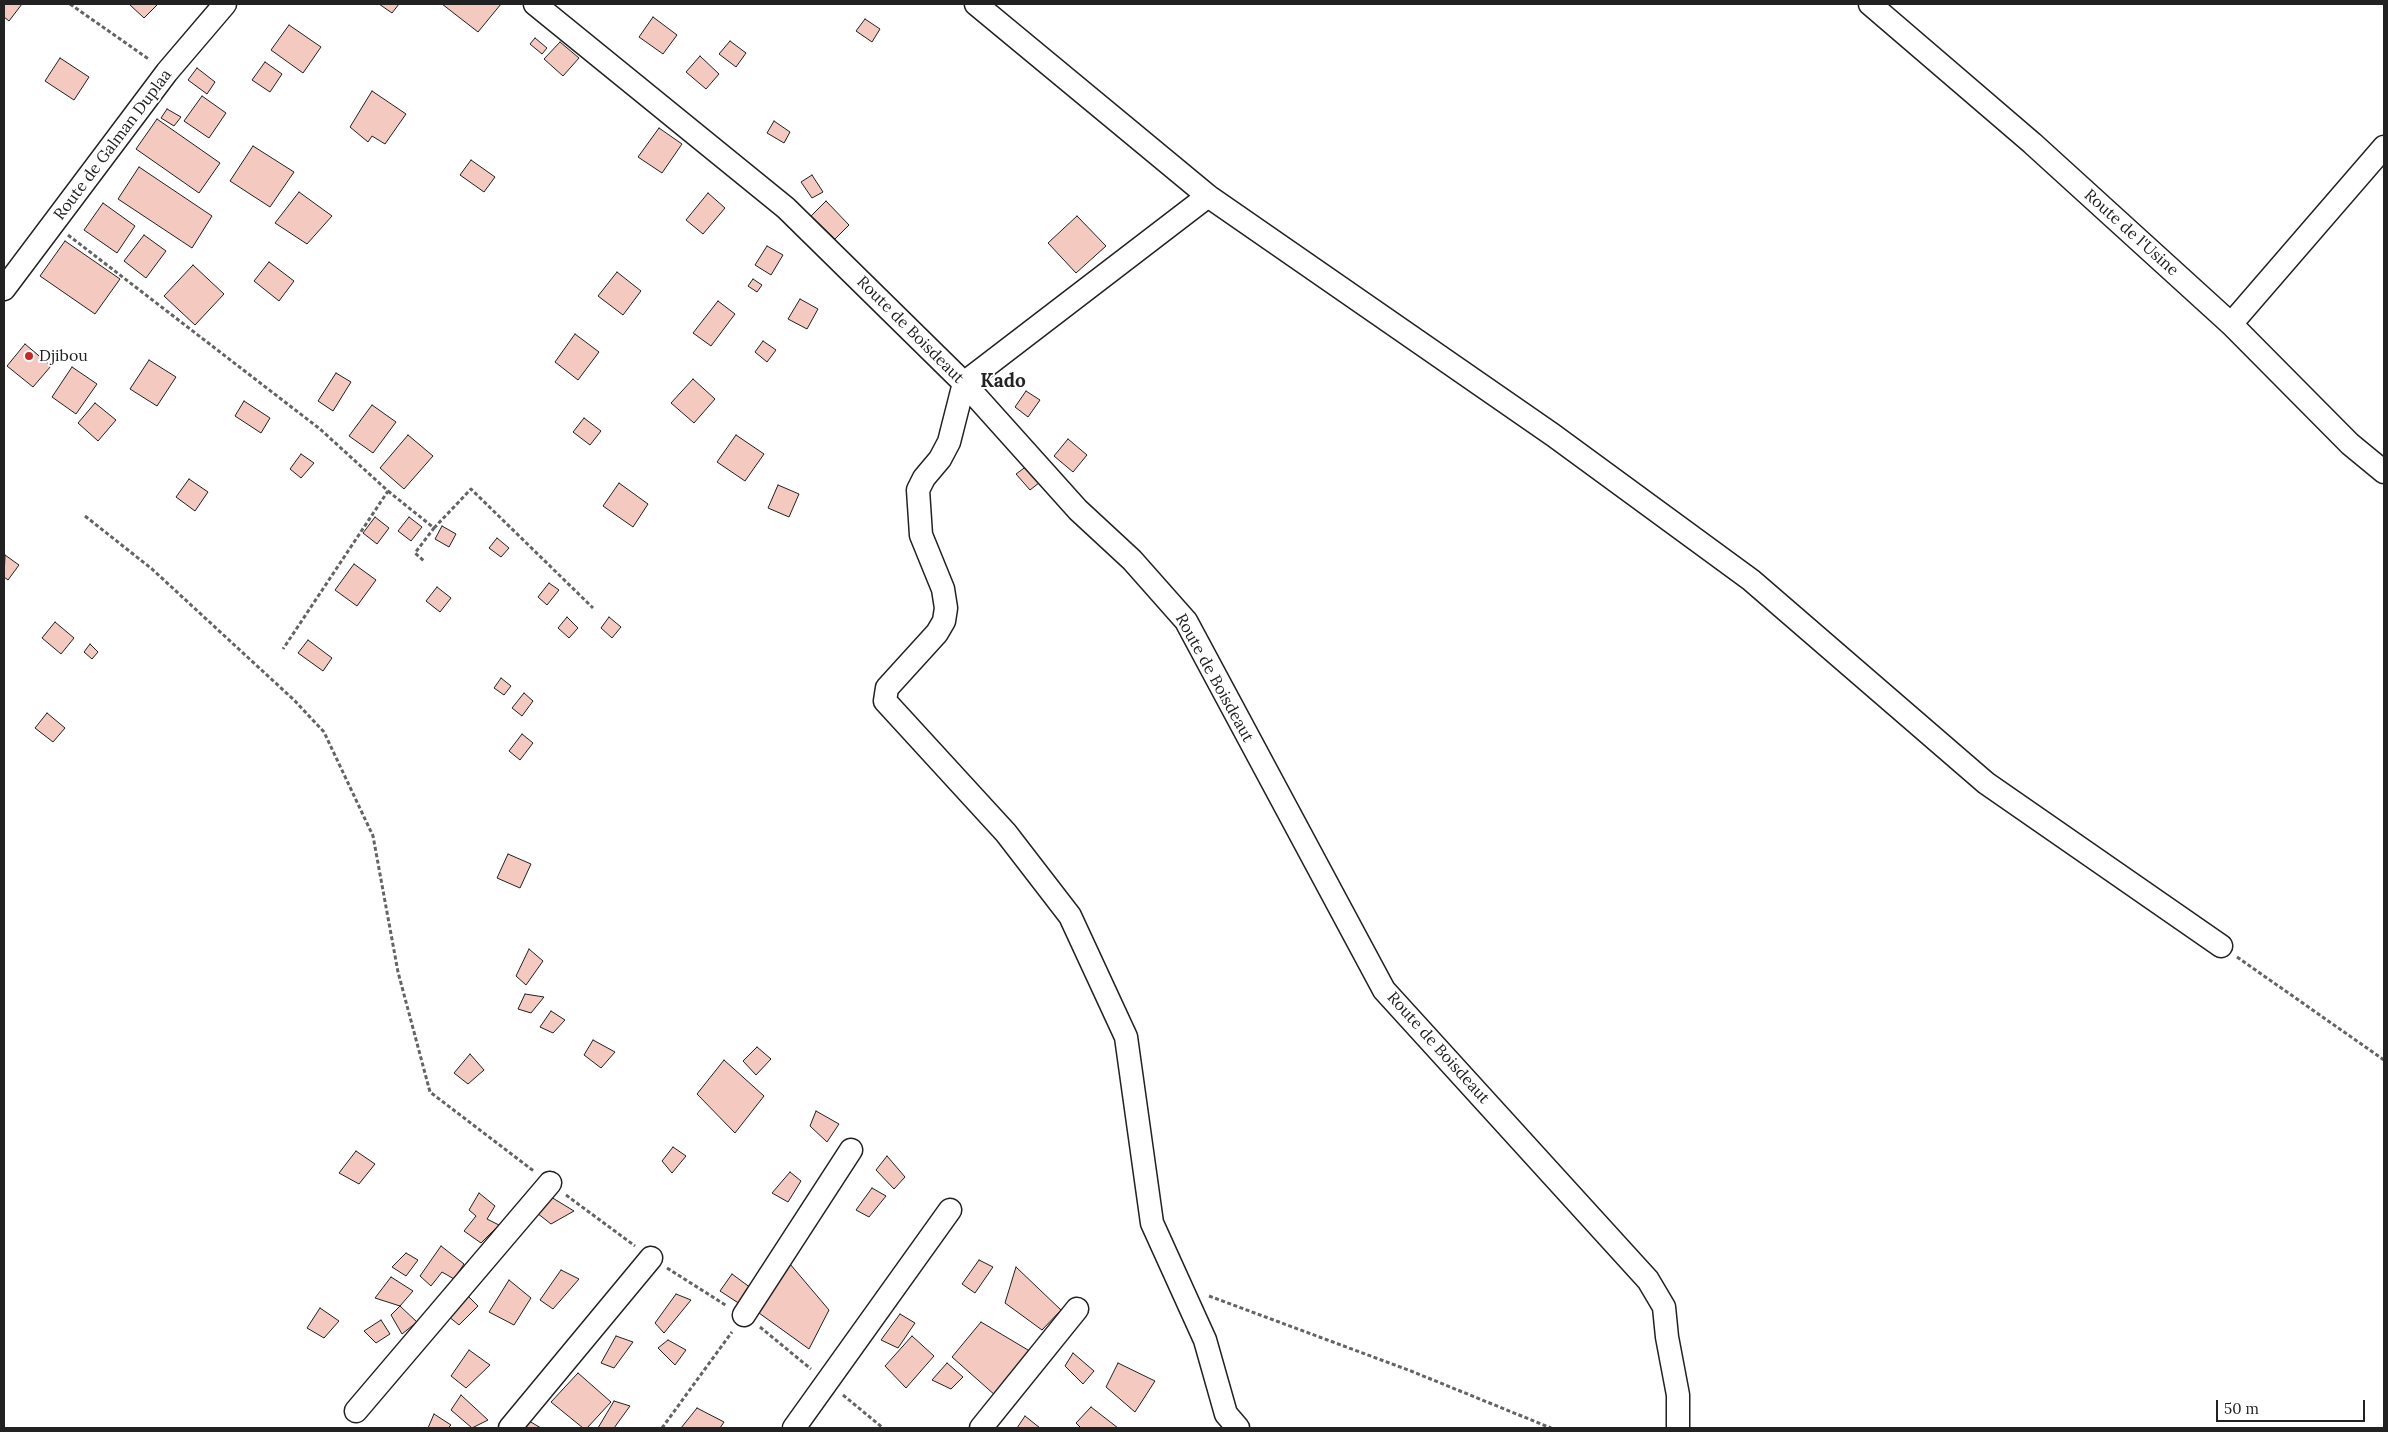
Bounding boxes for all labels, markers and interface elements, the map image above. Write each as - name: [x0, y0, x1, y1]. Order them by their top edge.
- street label: Route de Galman Duplaa: [50, 66, 176, 224]
- street label: Route de l'Usine: [2080, 186, 2182, 280]
- street label: Route de Boisdeaut: [852, 272, 968, 388]
- place label: Djibou: [39, 346, 88, 366]
- marker: Djibou: [23, 350, 35, 362]
- district label: Kado: [980, 371, 1026, 393]
- street label: Route de Boisdeaut: [1171, 611, 1257, 745]
- street label: Route de Boisdeaut: [1383, 988, 1493, 1108]
- scale bar: [2218, 1390, 2367, 1422]
- text: 50 m: [2224, 1399, 2259, 1418]

